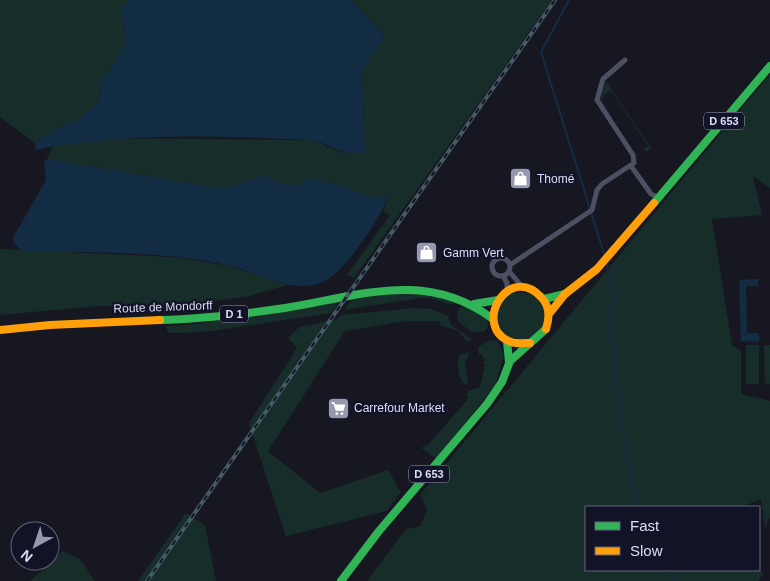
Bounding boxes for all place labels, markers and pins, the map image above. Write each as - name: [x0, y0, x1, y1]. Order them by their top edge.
- shop icon: Thomé: [509, 167, 533, 191]
- place label: Thomé: [537, 172, 575, 186]
- shop icon: Gamm Vert: [415, 241, 439, 265]
- place label: Gamm Vert: [443, 246, 504, 260]
- supermarket icon: Carrefour Market: [326, 396, 350, 420]
- place label: Carrefour Market: [354, 401, 445, 415]

